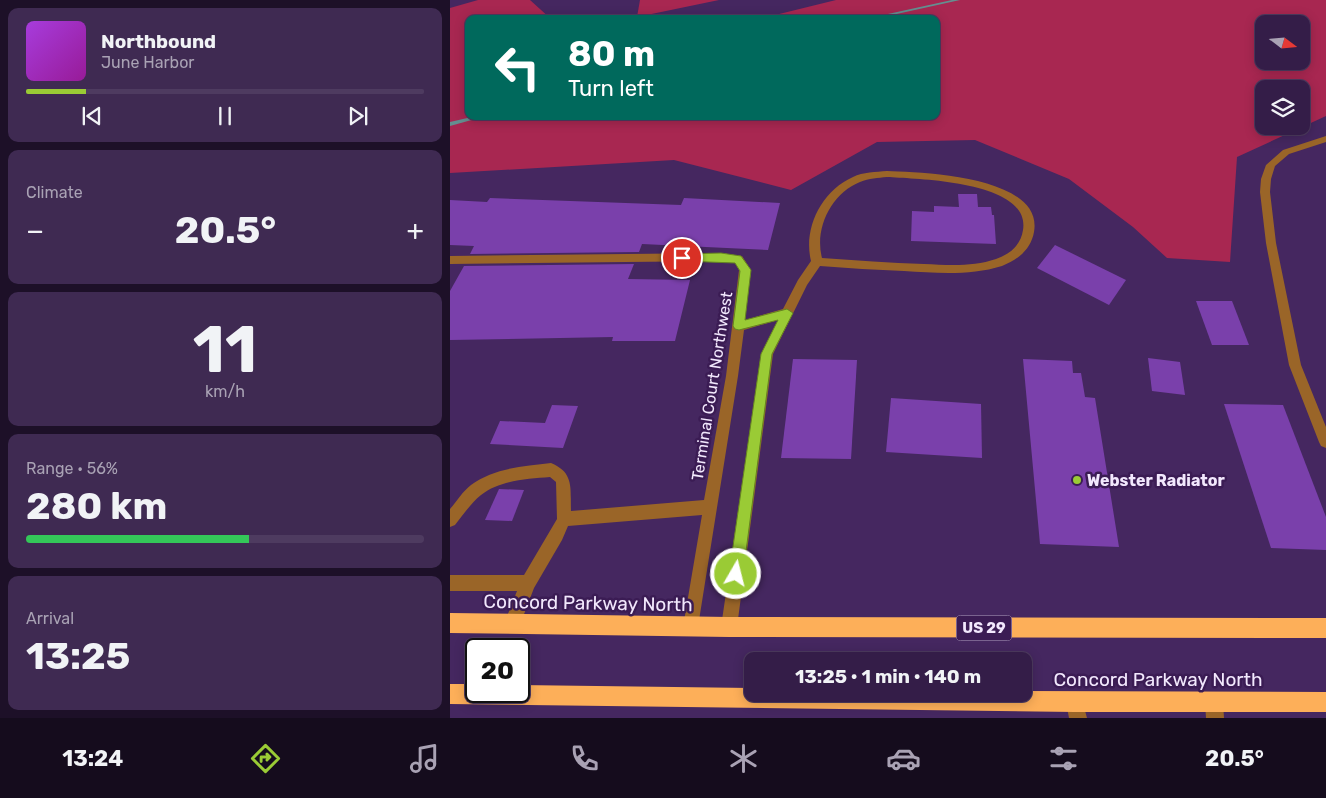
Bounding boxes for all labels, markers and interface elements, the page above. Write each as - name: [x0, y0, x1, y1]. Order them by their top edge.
- north arrow: [1255, 15, 1310, 70]
- map controls: [1255, 15, 1310, 135]
- text: Northbound: [101, 30, 216, 53]
- text: 80 m: [568, 33, 655, 75]
- icon: left: [485, 35, 550, 100]
- text: June Harbor: [101, 53, 194, 72]
- text: Turn left: [568, 75, 654, 102]
- button: layers: [1255, 80, 1310, 135]
- icon: previous: [78, 102, 106, 130]
- icon: pause: [211, 102, 239, 130]
- icon: next: [344, 102, 372, 130]
- text: Climate: [26, 183, 83, 202]
- text: 20.5°: [175, 207, 276, 253]
- text: −: [26, 214, 44, 247]
- text: +: [407, 214, 424, 247]
- pin: [661, 237, 703, 279]
- icon: arrive: [668, 244, 696, 272]
- street label: Terminal Court Northwest: [688, 290, 736, 482]
- text: 11: [193, 311, 257, 388]
- text: km/h: [205, 382, 245, 401]
- text: Range · 56%: [26, 459, 118, 478]
- place label: Webster Radiator: [1087, 471, 1226, 490]
- marker: Webster Radiator: [1071, 474, 1083, 486]
- text: 280 km: [26, 483, 167, 529]
- position arrow: [709, 547, 761, 599]
- street label: Concord Parkway North: [483, 590, 693, 616]
- text: Arrival: [26, 609, 74, 628]
- road number: US 29: [956, 616, 1012, 640]
- text: 13:25: [26, 633, 130, 679]
- speed limit sign: 20: [465, 638, 530, 703]
- text: 13:25 · 1 min · 140 m: [795, 665, 981, 688]
- street label: Concord Parkway North: [1053, 668, 1263, 691]
- icon: directions: [248, 741, 283, 776]
- icon: music: [407, 741, 442, 776]
- icon: phone: [567, 741, 602, 776]
- icon: climate: [726, 741, 761, 776]
- icon: car: [886, 741, 921, 776]
- icon: filters: [1046, 741, 1081, 776]
- text: 13:24: [62, 745, 123, 772]
- text: 20.5°: [1205, 745, 1264, 772]

